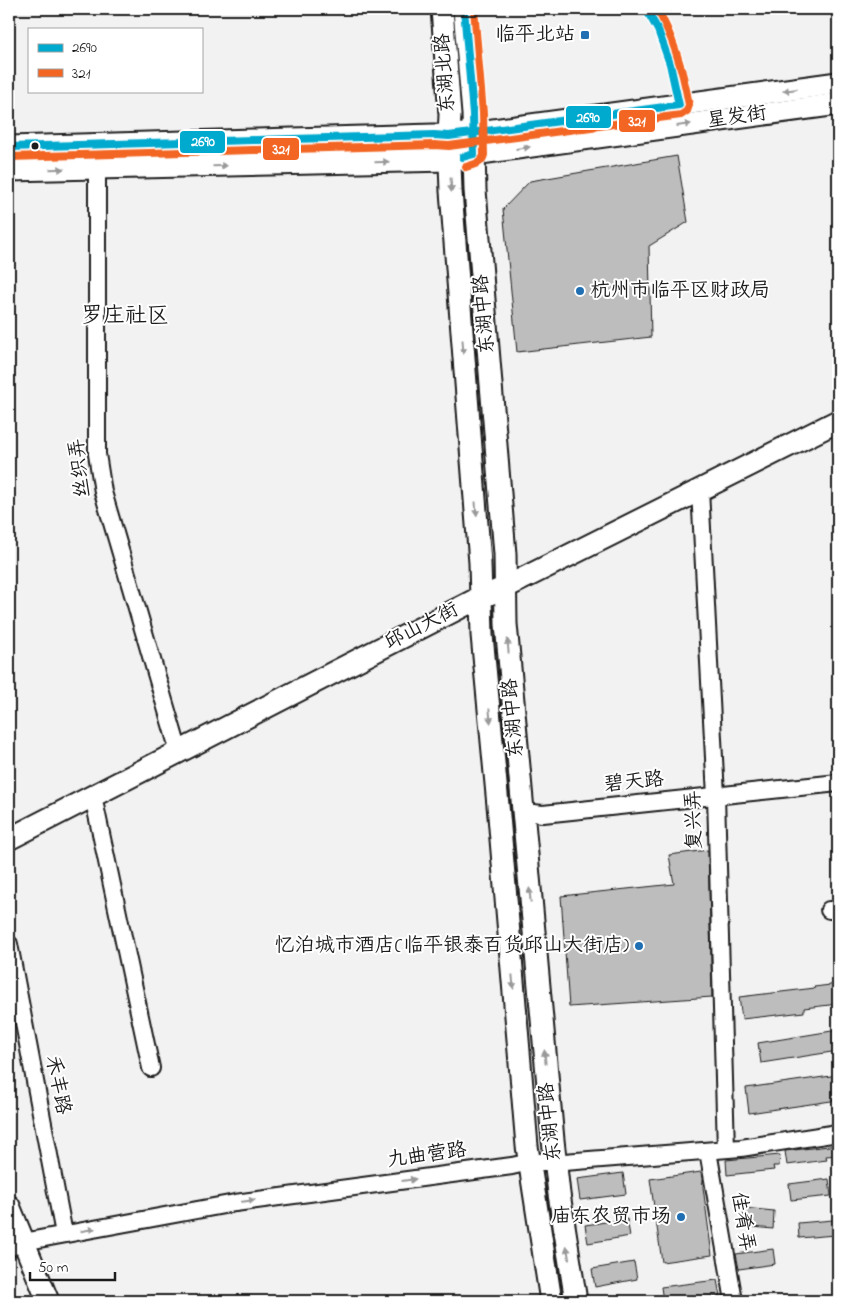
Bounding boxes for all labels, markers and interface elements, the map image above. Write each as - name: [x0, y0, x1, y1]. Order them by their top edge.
- place label: 临平北站: [495, 21, 575, 50]
- legend: [28, 28, 202, 92]
- marker: 临平北站: [579, 29, 591, 41]
- street label: 东湖北路: [429, 31, 463, 114]
- text: 2690: [72, 37, 98, 59]
- text: 321: [72, 63, 91, 85]
- one-way arrow: [782, 86, 798, 94]
- street label: 星发街: [705, 99, 769, 137]
- line badge: 2690: [565, 105, 612, 129]
- text: 2690: [575, 108, 600, 129]
- line badge: 321: [618, 109, 656, 133]
- text: 321: [627, 112, 646, 133]
- one-way arrow: [676, 121, 692, 129]
- line badge: 2690: [179, 130, 226, 154]
- text: 2690: [190, 132, 215, 153]
- line badge: 321: [262, 137, 300, 161]
- text: 321: [271, 140, 290, 161]
- unlabelled marker: [30, 141, 40, 151]
- one-way arrow: [515, 144, 531, 152]
- one-way arrow: [375, 158, 391, 166]
- one-way arrow: [212, 161, 228, 169]
- one-way arrow: [50, 165, 66, 173]
- one-way arrow: [447, 177, 455, 193]
- street label: 东湖中路: [467, 272, 503, 355]
- place label: 杭州市临平区财政局: [590, 277, 770, 306]
- marker: 杭州市临平区财政局: [574, 285, 586, 297]
- district label: 罗庄社区: [81, 301, 169, 333]
- one-way arrow: [459, 339, 467, 355]
- street label: 丝织弄: [63, 436, 99, 500]
- one-way arrow: [472, 502, 480, 518]
- street label: 邱山大街: [380, 596, 464, 658]
- one-way arrow: [504, 638, 512, 654]
- street label: 东湖中路: [496, 676, 532, 759]
- one-way arrow: [486, 708, 494, 724]
- street label: 碧天路: [603, 765, 666, 801]
- street label: 复兴弄: [679, 790, 711, 850]
- one-way arrow: [526, 887, 534, 903]
- place label: 忆泊城市酒店(临平银泰百货邱山大街店): [275, 932, 629, 961]
- marker: 忆泊城市酒店(临平银泰百货邱山大街店): [633, 940, 645, 952]
- one-way arrow: [509, 974, 517, 990]
- one-way arrow: [541, 1049, 549, 1065]
- street label: 禾丰路: [37, 1053, 77, 1118]
- street label: 东湖中路: [532, 1080, 570, 1163]
- street label: 九曲营路: [385, 1136, 470, 1176]
- one-way arrow: [401, 1175, 417, 1183]
- street label: 佳肴弄: [723, 1190, 761, 1254]
- one-way arrow: [240, 1197, 256, 1205]
- place label: 庙东农贸市场: [551, 1203, 671, 1232]
- marker: 庙东农贸市场: [675, 1211, 687, 1223]
- one-way arrow: [81, 1226, 96, 1234]
- one-way arrow: [564, 1245, 572, 1261]
- scale bar: [30, 1250, 115, 1282]
- text: 50 m: [38, 1257, 69, 1279]

